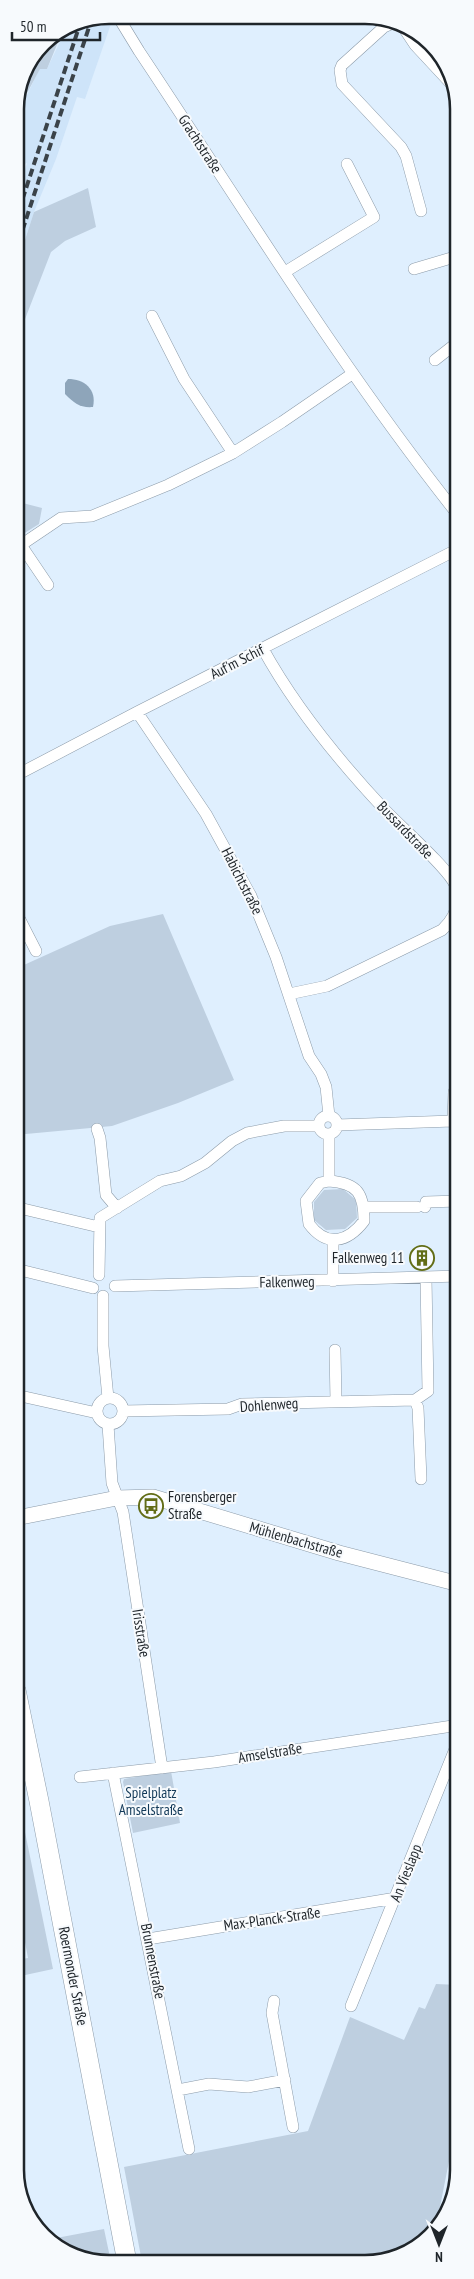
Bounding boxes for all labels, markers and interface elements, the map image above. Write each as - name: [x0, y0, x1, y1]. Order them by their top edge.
- scale bar: [12, 10, 100, 42]
- text: 50 m: [20, 17, 46, 36]
- street label: Grachtstraße: [174, 111, 226, 177]
- street label: Auf'm Schif: [207, 639, 268, 683]
- street label: Bussardstraße: [373, 797, 438, 863]
- street label: Habichtstraße: [217, 844, 267, 917]
- building icon: Falkenweg 11: [409, 1245, 435, 1271]
- place label: Falkenweg 11: [332, 1248, 404, 1267]
- street label: Falkenweg: [259, 1272, 315, 1291]
- street label: Dohlenweg: [239, 1393, 299, 1416]
- place label: Forensberger Straße: [168, 1487, 237, 1523]
- bus stop icon: Forensberger Straße: [138, 1493, 164, 1519]
- street label: Mühlenbachstraße: [247, 1517, 345, 1562]
- street label: Irisstraße: [128, 1607, 155, 1658]
- street label: Amselstraße: [237, 1738, 303, 1767]
- park label: Spielplatz Amselstraße: [119, 1783, 183, 1819]
- street label: An Vieslapp: [385, 1841, 426, 1904]
- street label: Max-Planck-Straße: [222, 1902, 322, 1935]
- street label: Brunnenstraße: [137, 1922, 170, 2000]
- street label: Roermonder Straße: [55, 1925, 92, 2027]
- north arrow: [414, 2219, 464, 2269]
- text: N: [435, 2248, 443, 2266]

